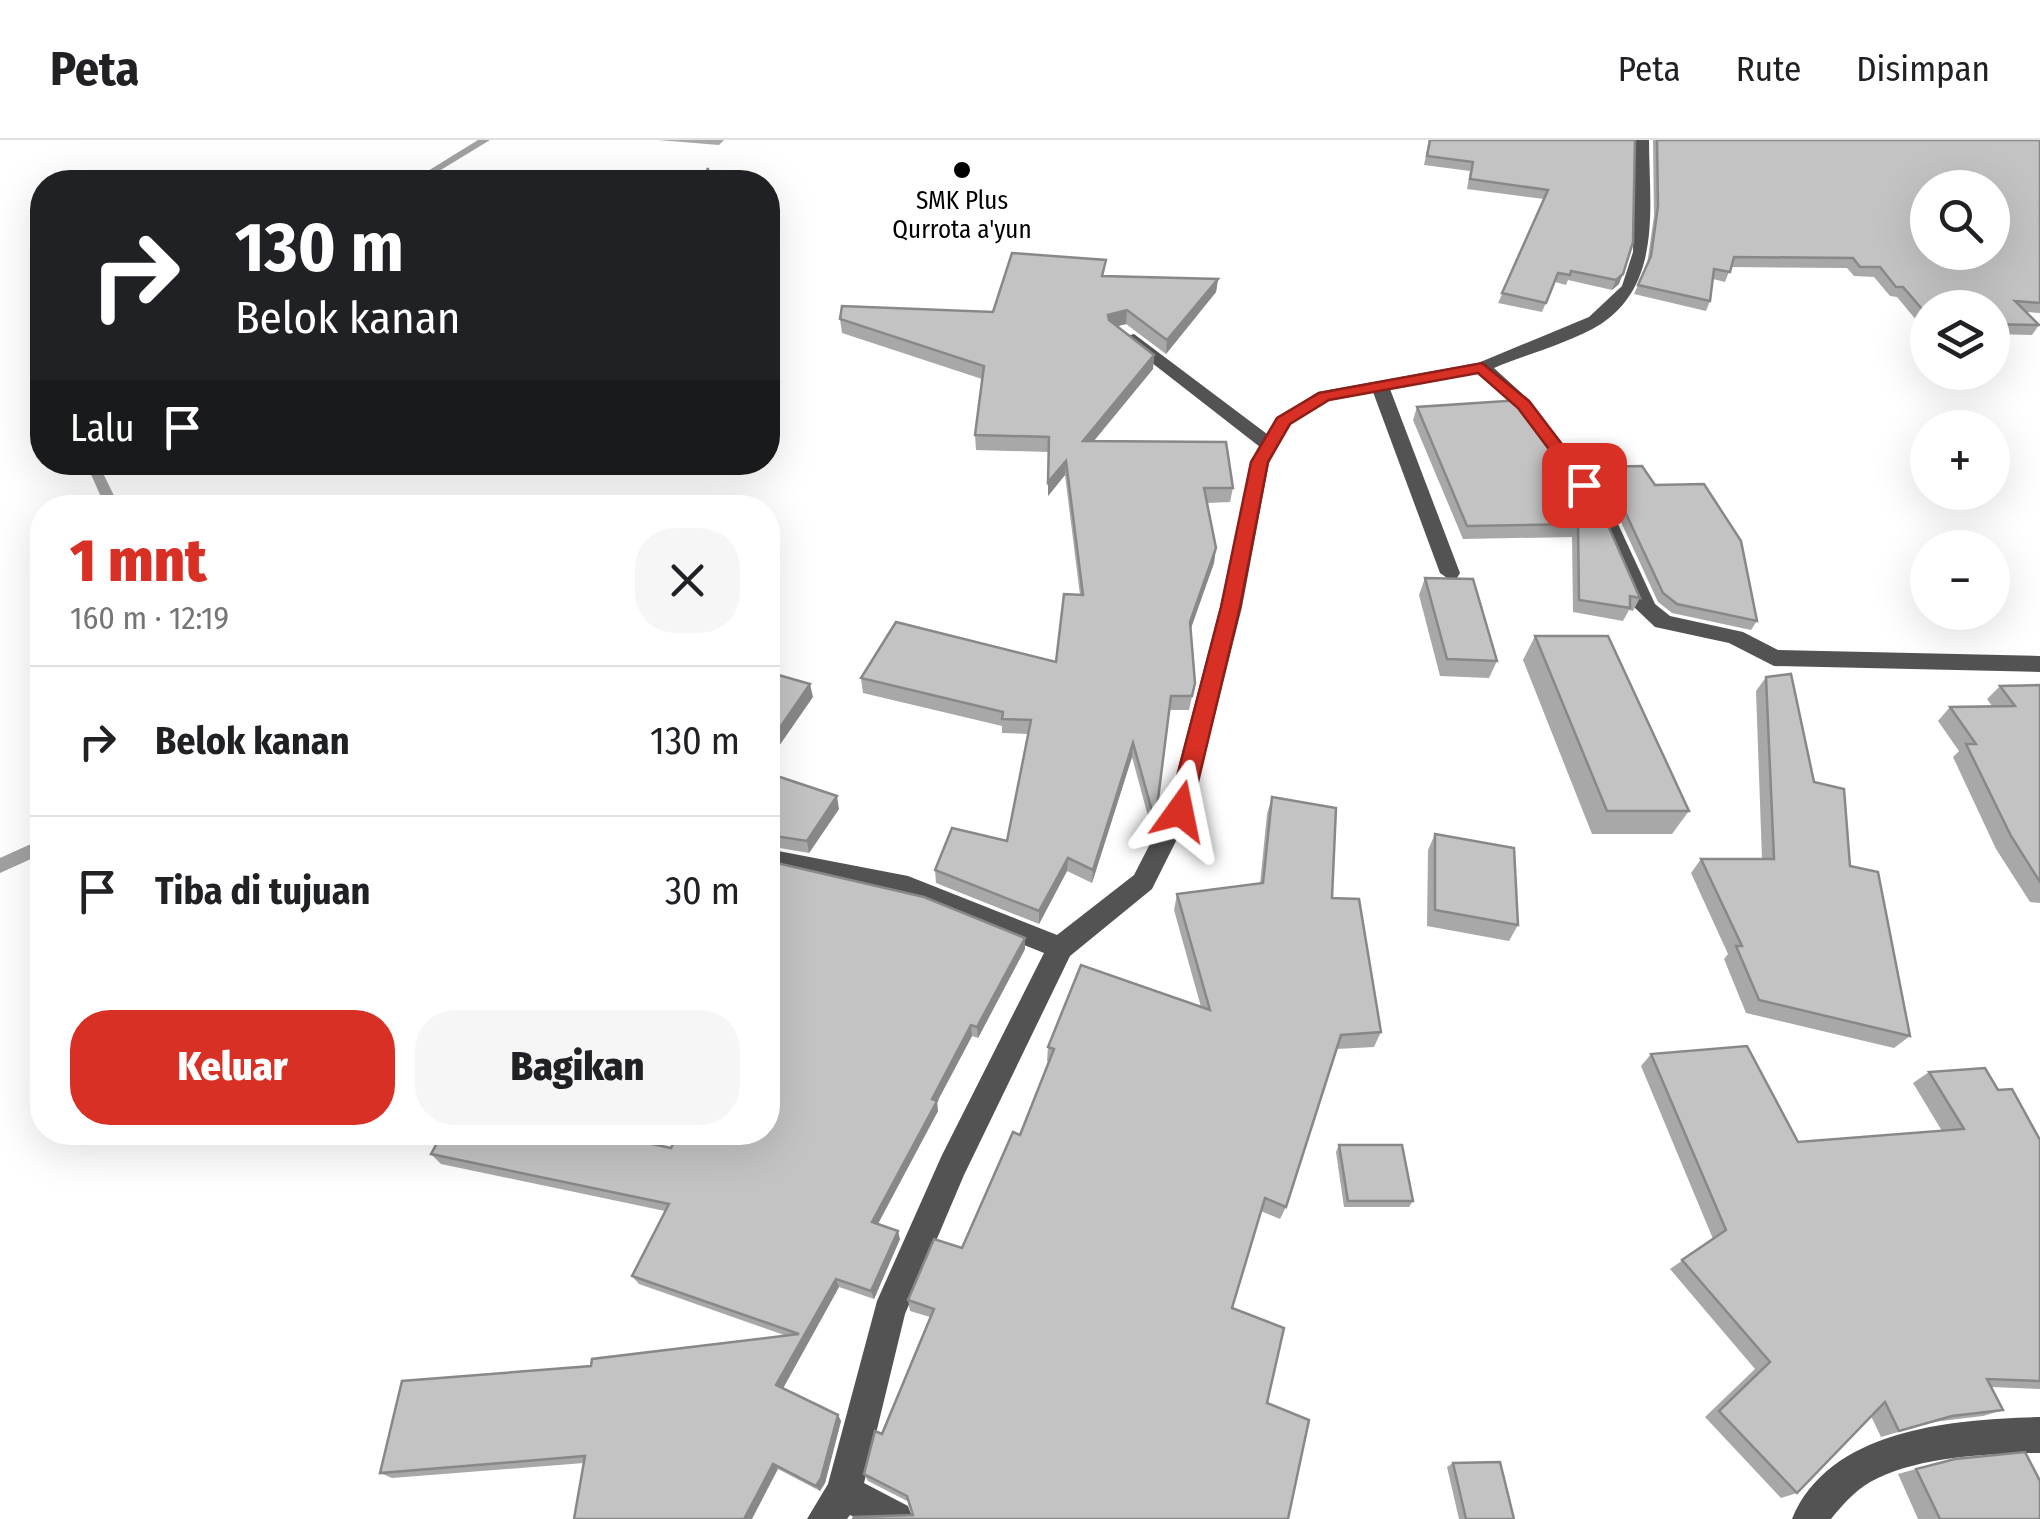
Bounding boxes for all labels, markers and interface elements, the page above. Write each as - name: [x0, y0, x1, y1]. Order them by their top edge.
- text: Peta: [50, 40, 139, 98]
- text: Peta: [1618, 48, 1681, 90]
- text: Rute: [1736, 48, 1801, 90]
- text: Disimpan: [1856, 48, 1990, 90]
- marker: SMK Plus Qurrota a'yun: [951, 159, 973, 181]
- map controls: [1910, 170, 2010, 630]
- button: search: [1910, 170, 2010, 270]
- place label: SMK Plus Qurrota a'yun: [892, 186, 1032, 245]
- text: 130 m: [235, 206, 404, 290]
- icon: right: [70, 210, 200, 340]
- button: layers: [1910, 290, 2010, 390]
- text: Belok kanan: [235, 291, 461, 345]
- icon: arrive: [155, 400, 210, 455]
- text: Lalu: [70, 405, 135, 451]
- button: +: [1910, 410, 2010, 510]
- pin: [1542, 443, 1627, 528]
- icon: arrive: [1557, 458, 1612, 513]
- text: 1 mnt: [70, 525, 207, 597]
- button: close: [635, 528, 740, 633]
- button: −: [1910, 530, 2010, 630]
- text: 160 m · 12:19: [70, 599, 229, 637]
- icon: right: [70, 714, 125, 769]
- text: Belok kanan: [155, 718, 350, 764]
- text: 130 m: [650, 718, 740, 764]
- position arrow: [1128, 759, 1232, 863]
- icon: arrive: [70, 864, 125, 919]
- text: Tiba di tujuan: [155, 868, 371, 914]
- text: 30 m: [665, 868, 740, 914]
- button: Keluar: [70, 1010, 395, 1125]
- button: Bagikan: [415, 1010, 740, 1125]

